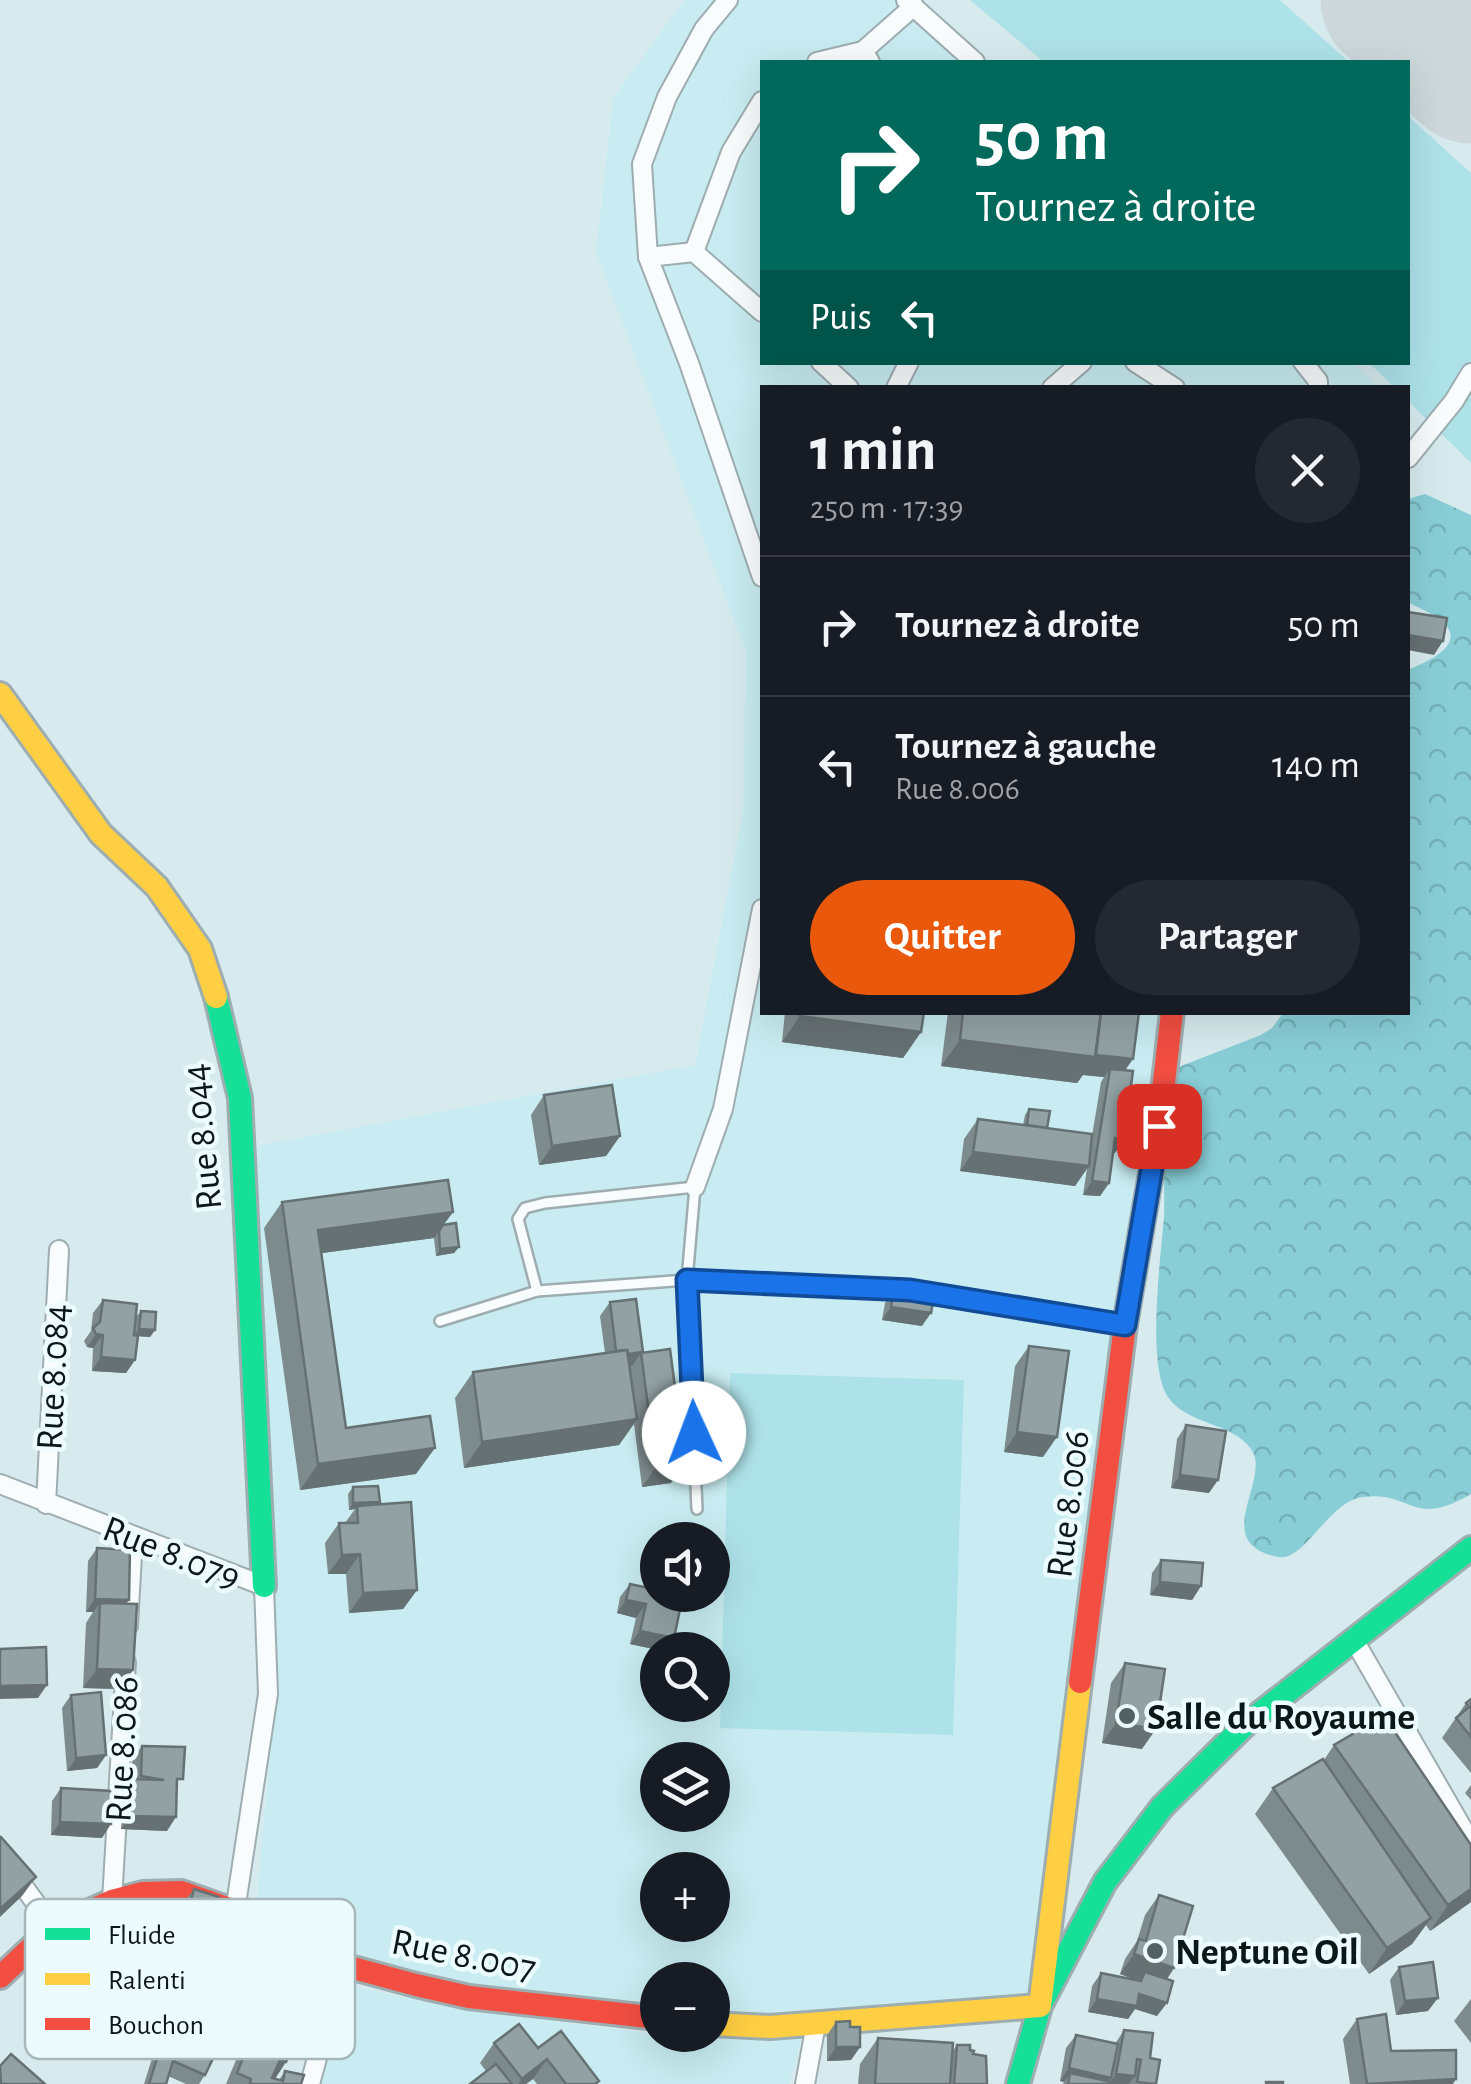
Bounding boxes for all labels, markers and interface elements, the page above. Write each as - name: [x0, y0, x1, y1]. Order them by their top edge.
- icon: right: [810, 100, 940, 230]
- text: 50 m: [975, 103, 1109, 173]
- text: Tournez à droite: [975, 185, 1257, 230]
- icon: left: [892, 290, 947, 345]
- text: Puis: [810, 299, 872, 337]
- button: close: [1255, 418, 1360, 523]
- text: 1 min: [810, 421, 936, 481]
- text: 250 m · 17:39: [810, 492, 964, 524]
- icon: right: [810, 599, 865, 654]
- text: Tournez à droite: [895, 607, 1140, 645]
- text: 50 m: [1287, 607, 1360, 645]
- text: Tournez à gauche: [895, 728, 1157, 766]
- icon: left: [810, 739, 865, 794]
- text: 140 m: [1272, 747, 1360, 785]
- text: Rue 8.006: [895, 773, 1020, 805]
- button: Quitter: [810, 880, 1075, 995]
- button: Partager: [1095, 880, 1360, 995]
- street label: Rue 8.044: [176, 1062, 230, 1212]
- pin: [1117, 1084, 1202, 1169]
- icon: arrive: [1132, 1099, 1187, 1154]
- street label: Rue 8.084: [31, 1303, 77, 1451]
- position arrow: [642, 1381, 746, 1485]
- street label: Rue 8.006: [1041, 1428, 1097, 1580]
- street label: Rue 8.079: [97, 1510, 245, 1597]
- map controls: [640, 1522, 730, 2052]
- button: sound: [640, 1522, 730, 1612]
- button: search: [640, 1632, 730, 1722]
- street label: Rue 8.086: [100, 1675, 146, 1823]
- place label: Salle du Royaume: [1147, 1699, 1415, 1737]
- marker: Salle du Royaume: [1116, 1705, 1138, 1727]
- button: layers: [640, 1742, 730, 1832]
- button: +: [640, 1852, 730, 1942]
- legend: [25, 1899, 355, 2059]
- text: Fluide: [108, 1922, 176, 1950]
- street label: Rue 8.007: [388, 1923, 539, 1989]
- place label: Neptune Oil: [1175, 1934, 1359, 1972]
- marker: Neptune Oil: [1144, 1940, 1166, 1962]
- button: −: [640, 1962, 730, 2052]
- text: Ralenti: [108, 1967, 186, 1995]
- text: Bouchon: [108, 2012, 204, 2040]

